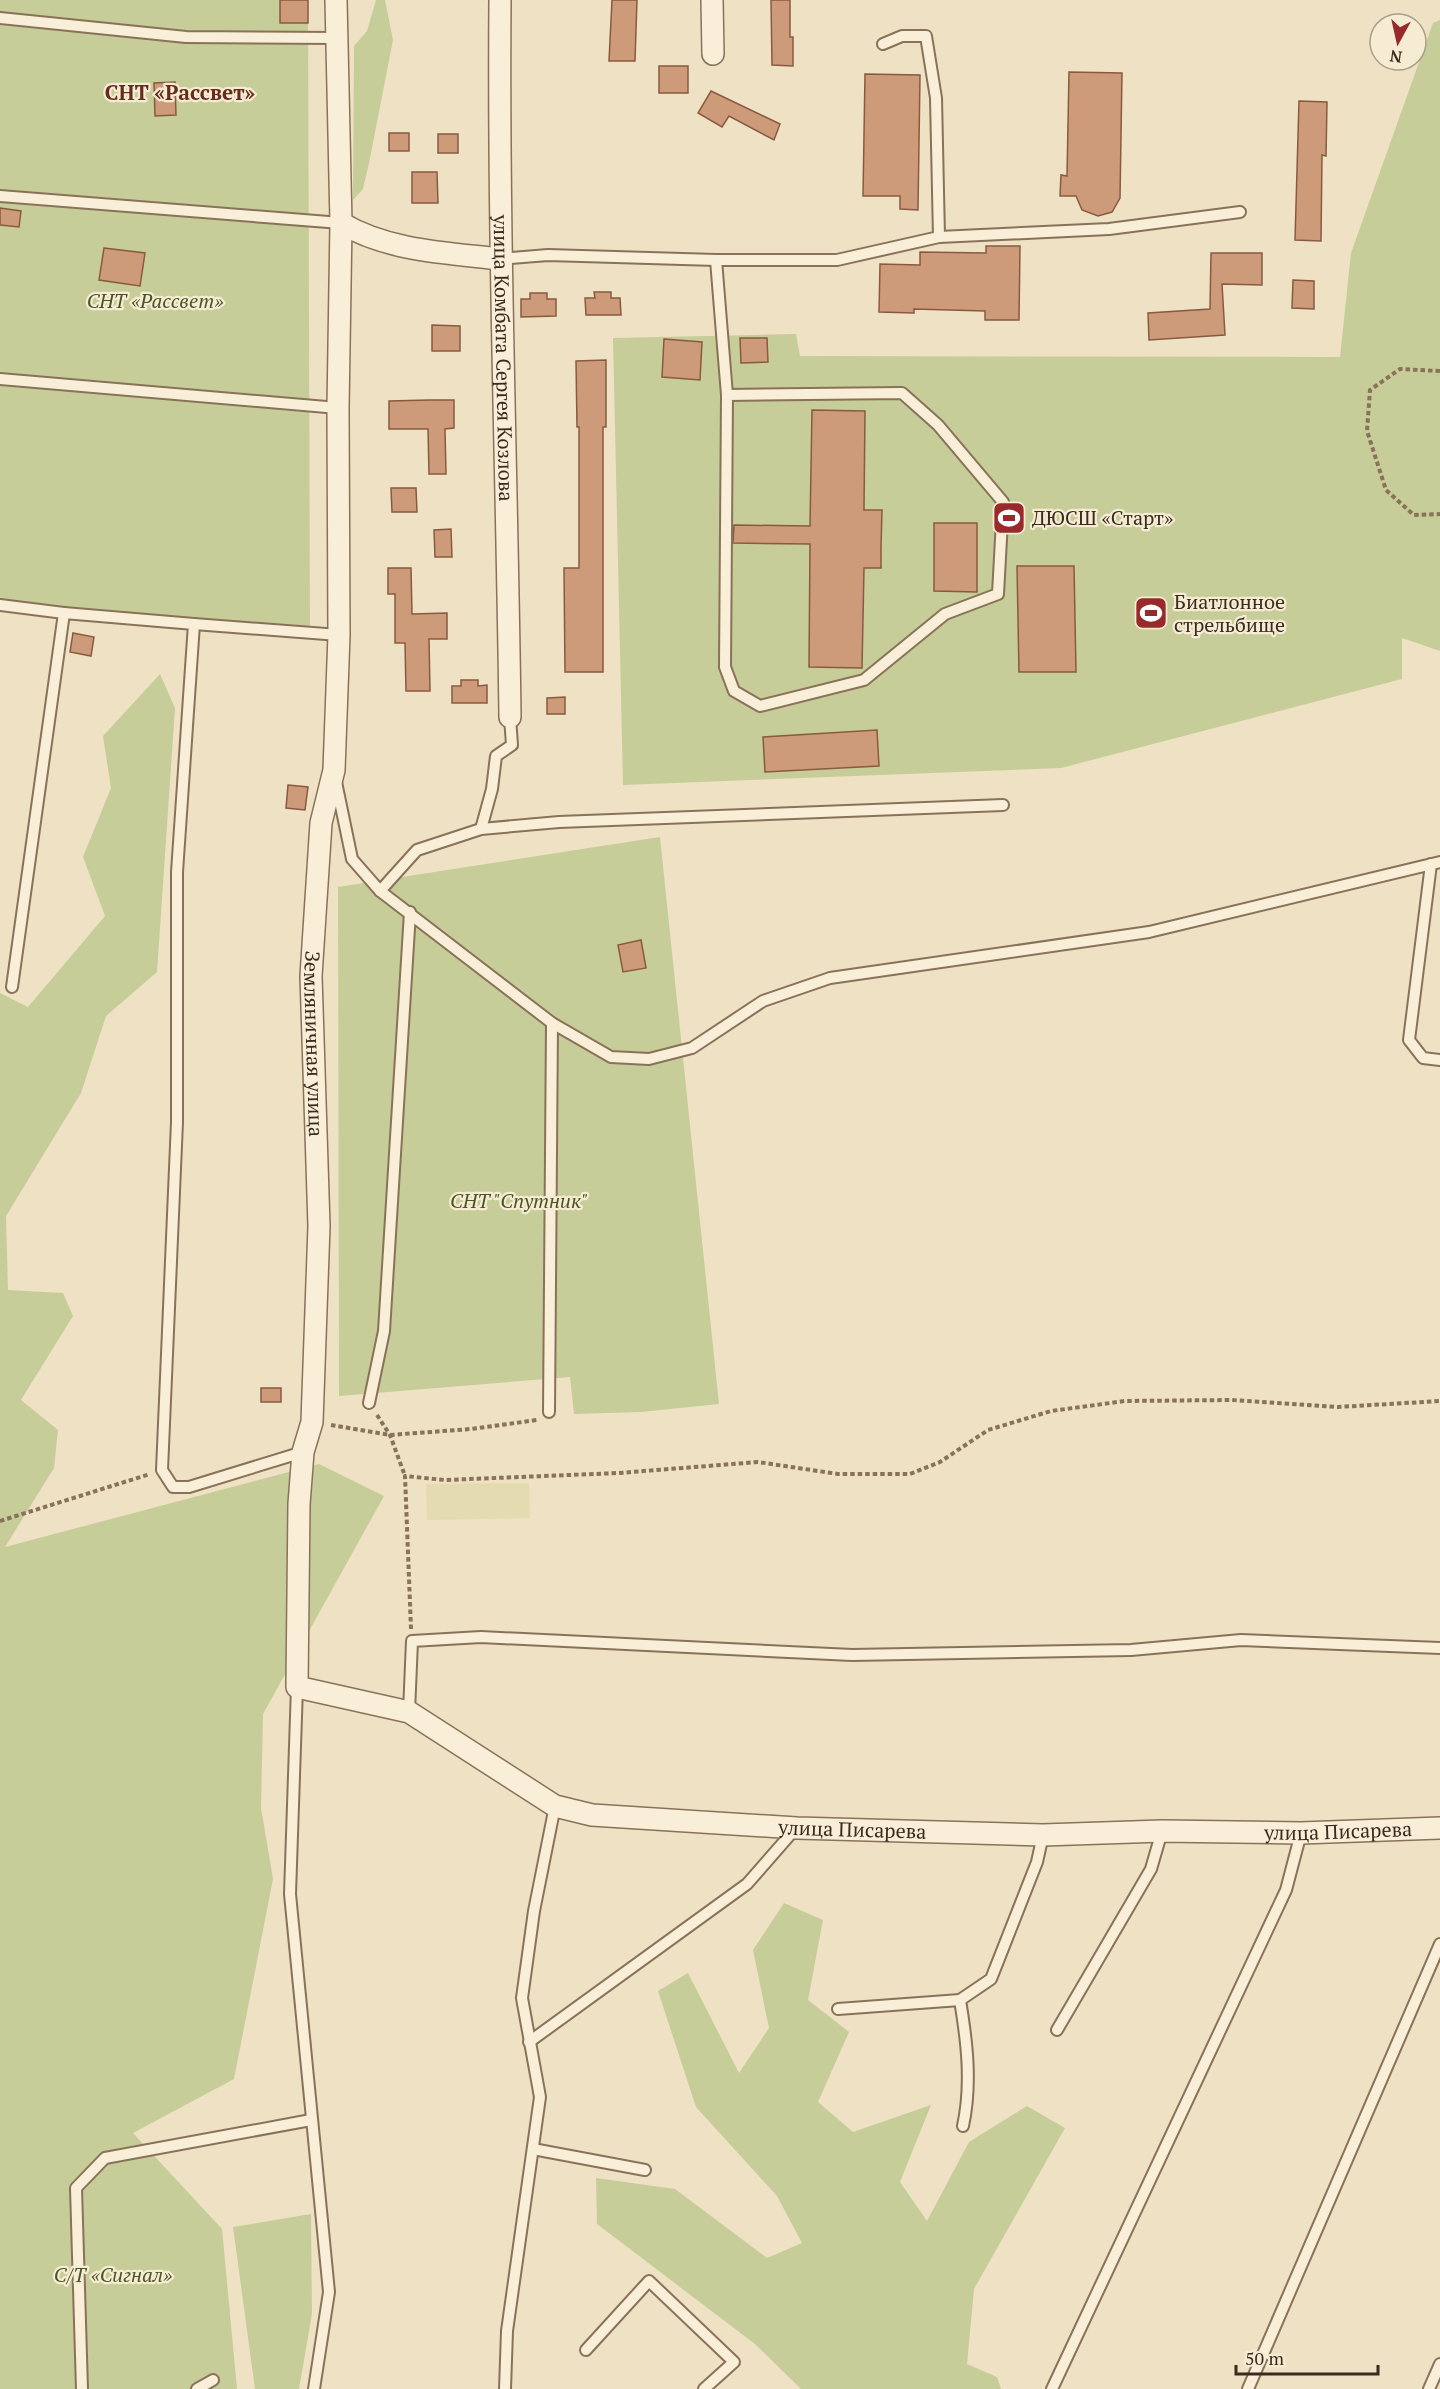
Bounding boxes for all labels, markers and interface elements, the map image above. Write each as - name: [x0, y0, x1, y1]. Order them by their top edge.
- north arrow: [1368, 12, 1428, 72]
- text: N: [1388, 45, 1403, 69]
- district label: СНТ «Рассвет»: [105, 78, 256, 106]
- street label: улица Комбата Сергея Козлова: [488, 213, 520, 502]
- park label: СНТ «Рассвет»: [87, 287, 224, 314]
- sports icon: ДЮСШ «Старт»: [991, 500, 1027, 536]
- place label: ДЮСШ «Старт»: [1032, 504, 1173, 531]
- place label: Биатлонное стрельбище: [1174, 588, 1285, 638]
- sports icon: Биатлонное стрельбище: [1133, 595, 1169, 631]
- street label: Земляничная улица: [298, 950, 330, 1137]
- park label: СНТ "Спутник": [450, 1187, 588, 1214]
- street label: улица Писарева: [776, 1813, 927, 1845]
- street label: улица Писарева: [1263, 1815, 1413, 1846]
- park label: С/Т «Сигнал»: [54, 2261, 173, 2288]
- scale bar: [1236, 2338, 1378, 2376]
- text: 50 m: [1245, 2346, 1285, 2370]

